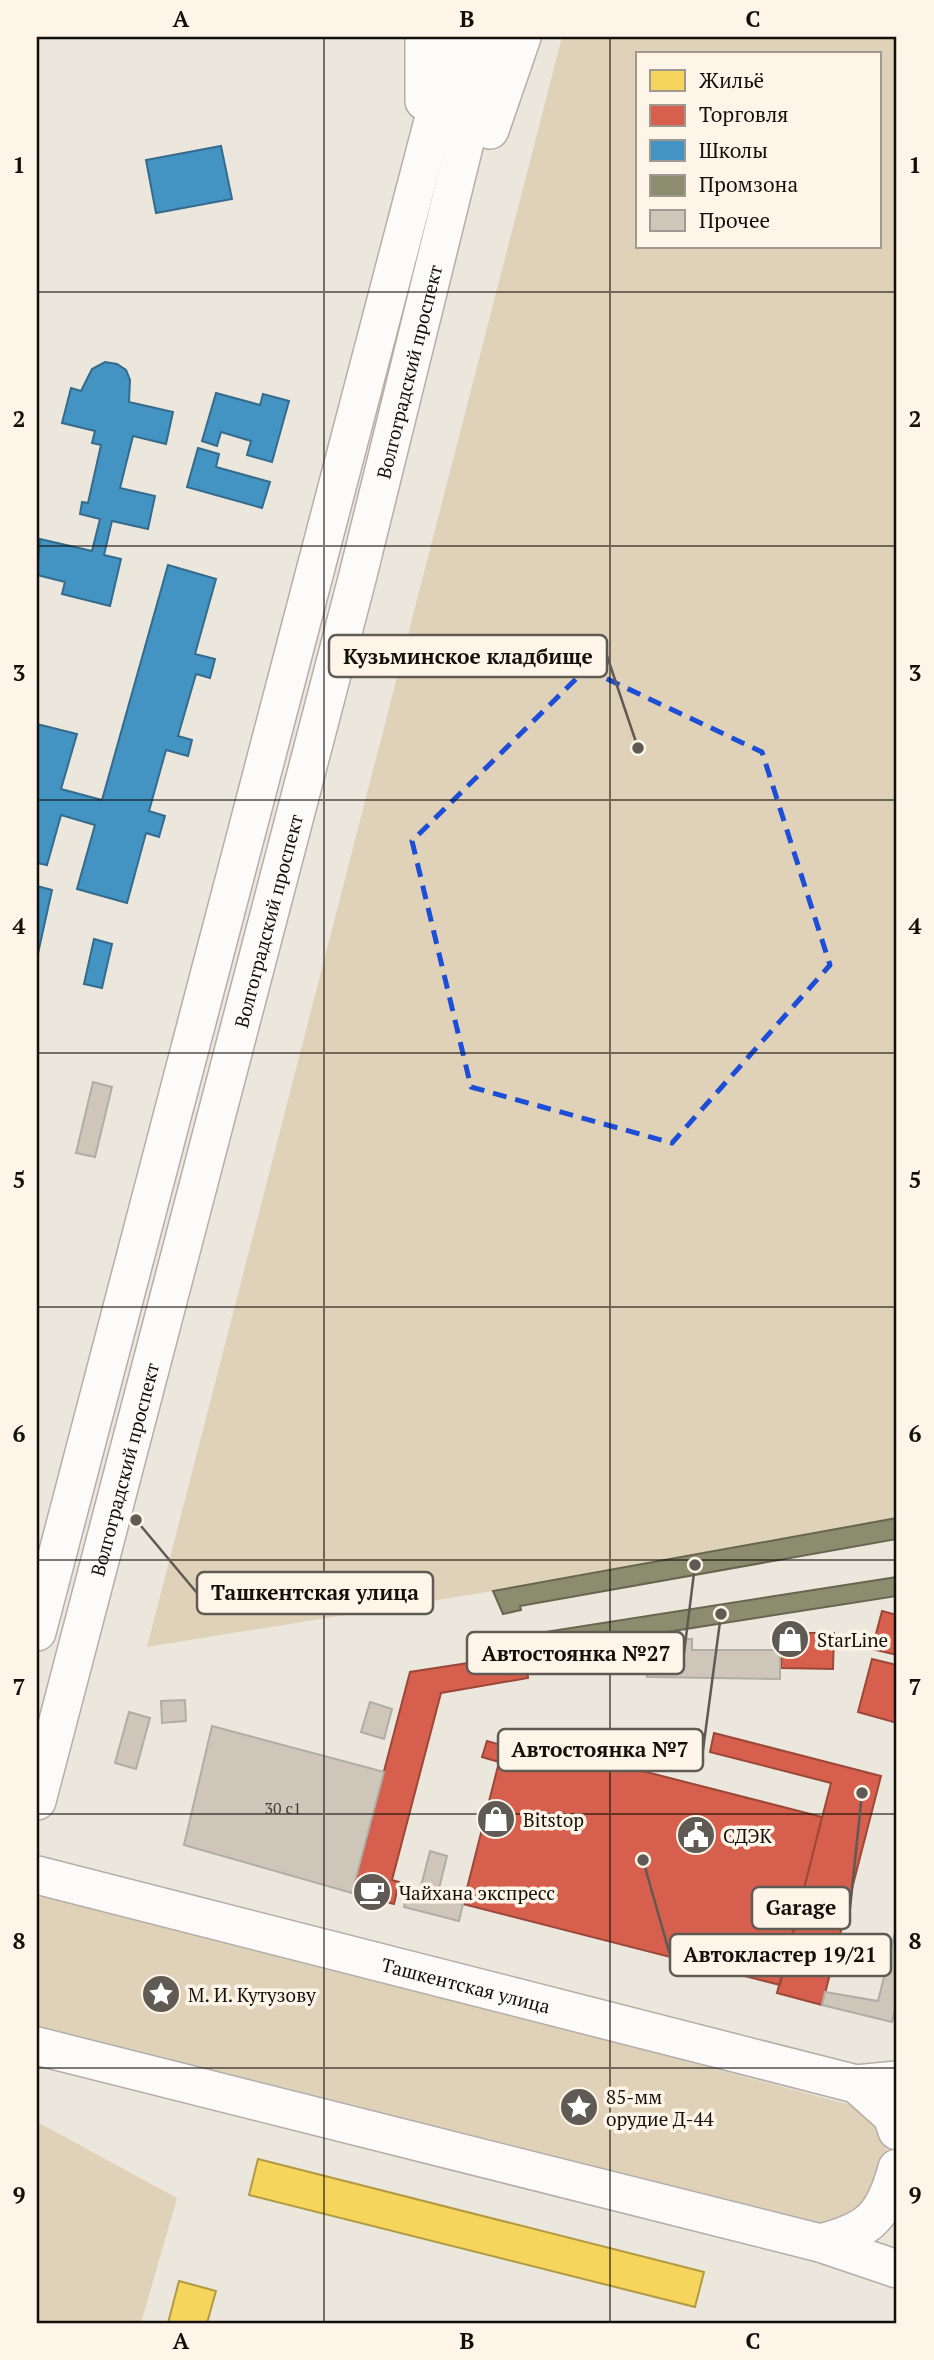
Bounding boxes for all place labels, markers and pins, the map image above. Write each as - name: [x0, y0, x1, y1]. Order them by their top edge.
- callout: Кузьминское кладбище: [329, 635, 607, 677]
- callout: Ташкентская улица: [197, 1572, 433, 1614]
- shop icon: StarLine: [769, 1618, 811, 1660]
- place label: StarLine: [817, 1627, 888, 1652]
- callout: Автостоянка №27: [467, 1632, 684, 1674]
- callout: Автостоянка №7: [498, 1729, 703, 1771]
- shop icon: Bitstop: [475, 1798, 517, 1840]
- place label: Bitstop: [523, 1807, 584, 1832]
- public building icon: СДЭК: [675, 1814, 717, 1856]
- place label: СДЭК: [723, 1823, 773, 1848]
- cafe icon: Чайхана экспресс: [351, 1871, 393, 1913]
- place label: Чайхана экспресс: [399, 1880, 555, 1905]
- callout: Garage: [752, 1887, 850, 1929]
- callout: Автокластер 19/21: [670, 1934, 891, 1976]
- place icon: М. И. Кутузову: [140, 1973, 182, 2015]
- place label: М. И. Кутузову: [188, 1982, 316, 2007]
- place label: 85-мм орудие Д-44: [606, 2084, 715, 2131]
- place icon: 85-мм орудие Д-44: [558, 2086, 600, 2128]

